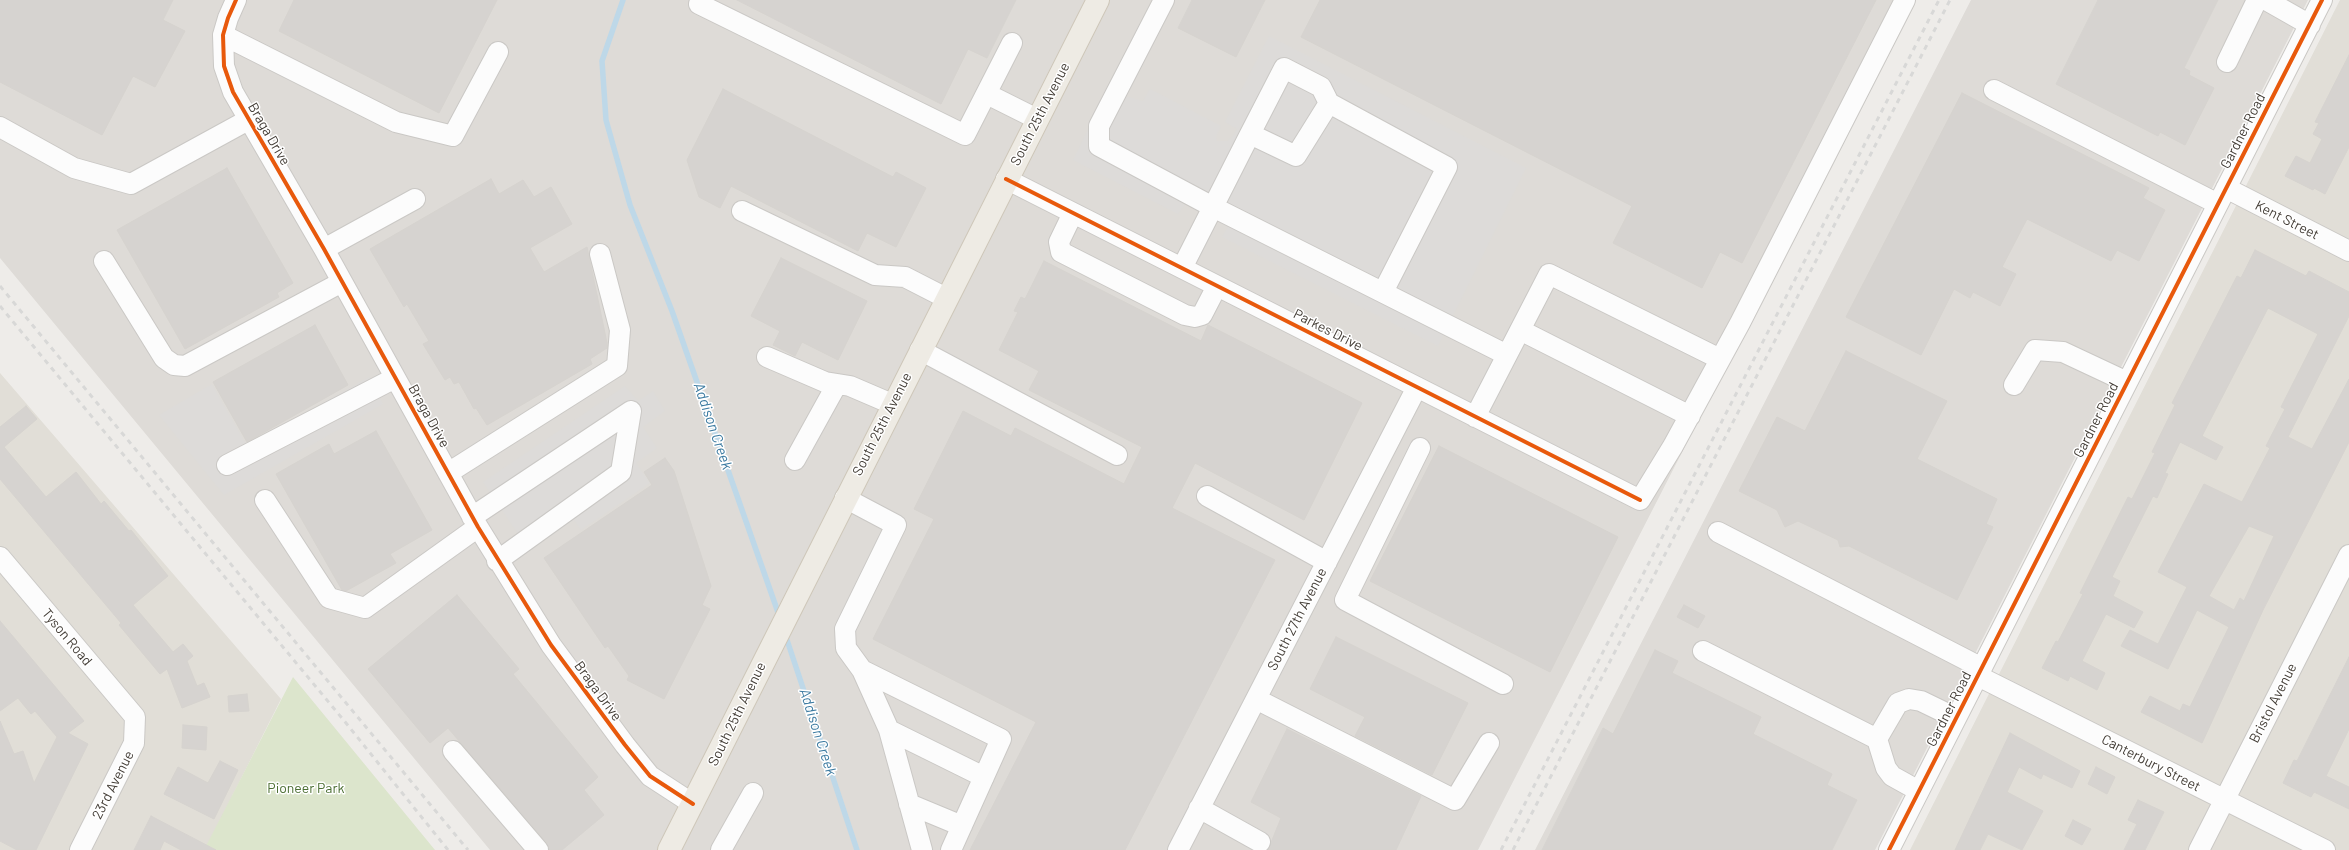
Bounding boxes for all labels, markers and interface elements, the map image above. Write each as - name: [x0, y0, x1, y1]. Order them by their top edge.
- street label: South 25th Avenue: [1007, 60, 1073, 168]
- street label: Gardner Road: [2217, 91, 2269, 171]
- street label: Braga Drive: [244, 100, 294, 168]
- street label: Kent Street: [2252, 197, 2322, 243]
- street label: Parkes Drive: [1291, 305, 1365, 355]
- street label: South 25th Avenue: [849, 370, 915, 478]
- water label: Addison Creek: [690, 380, 736, 472]
- street label: Gardner Road: [2070, 380, 2122, 460]
- street label: Braga Drive: [405, 381, 453, 451]
- street label: South 27th Avenue: [1264, 565, 1330, 673]
- street label: Tyson Road: [38, 605, 96, 669]
- street label: Braga Drive: [571, 658, 625, 724]
- street label: South 25th Avenue: [705, 659, 769, 769]
- street label: Bristol Avenue: [2246, 660, 2300, 746]
- street label: Gardner Road: [1923, 669, 1975, 749]
- water label: Addison Creek: [795, 686, 841, 778]
- street label: Canterbury Street: [2099, 731, 2203, 795]
- street label: 23rd Avenue: [89, 748, 137, 822]
- park label: Pioneer Park: [267, 780, 345, 796]

